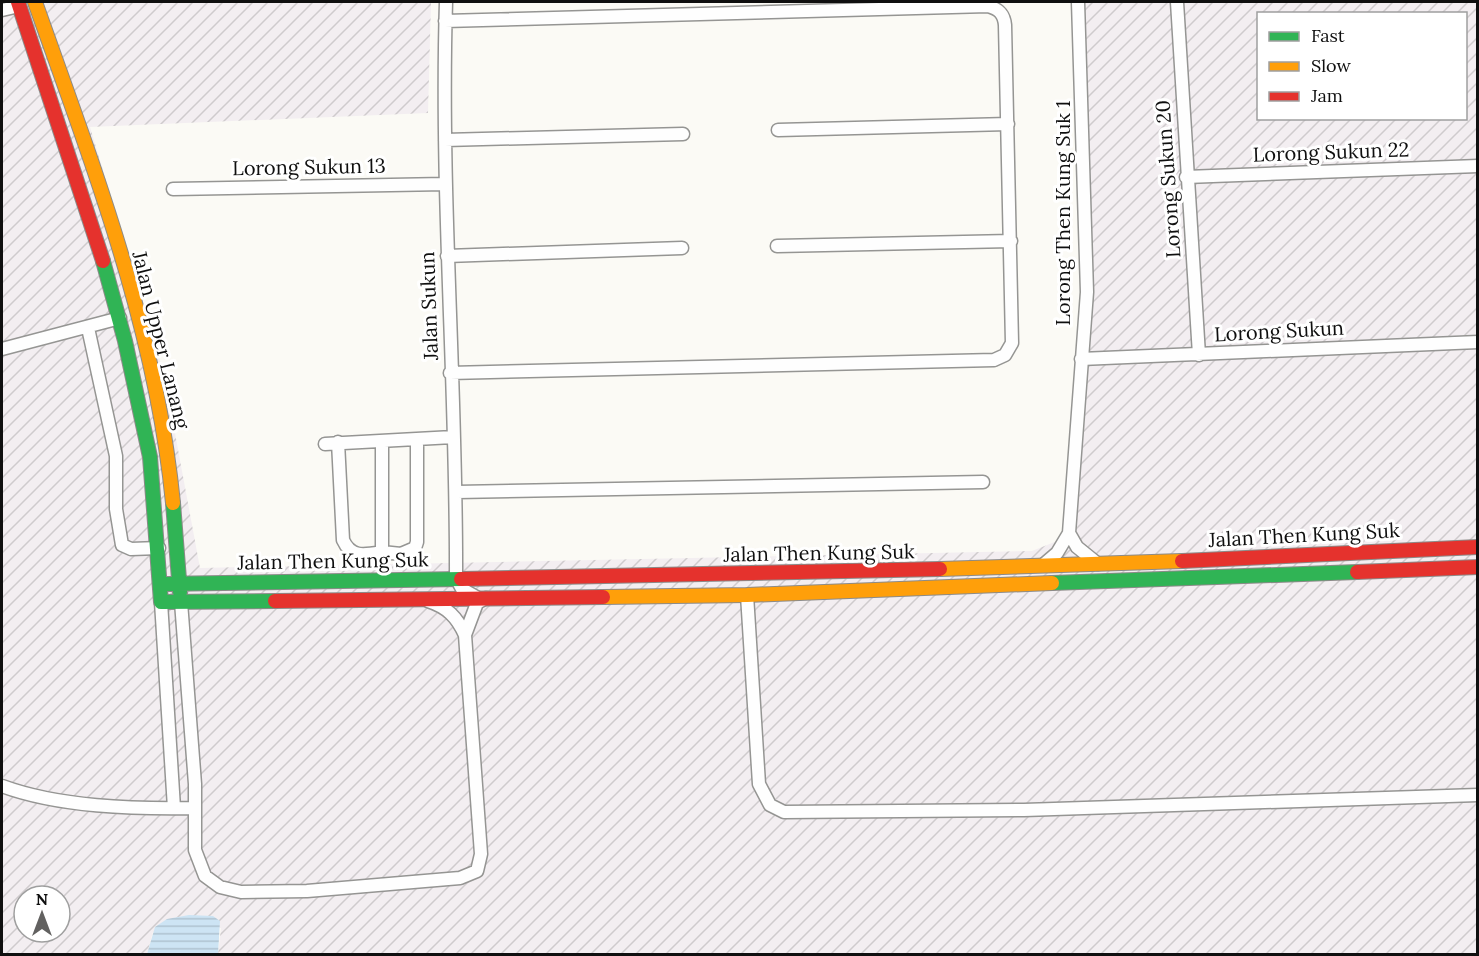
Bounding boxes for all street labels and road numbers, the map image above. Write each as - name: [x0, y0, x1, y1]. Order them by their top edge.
- street label: Lorong Sukun 20: [1150, 99, 1185, 259]
- street label: Lorong Then Kung Suk 1: [1050, 100, 1075, 326]
- street label: Lorong Sukun 22: [1252, 136, 1410, 167]
- street label: Lorong Sukun 13: [232, 153, 386, 180]
- street label: Jalan Upper Lanang: [127, 247, 196, 432]
- street label: Jalan Sukun: [414, 251, 443, 362]
- street label: Lorong Sukun: [1213, 315, 1344, 346]
- street label: Jalan Then Kung Suk: [1207, 517, 1400, 552]
- street label: Jalan Then Kung Suk: [722, 538, 915, 567]
- street label: Jalan Then Kung Suk: [236, 546, 429, 575]

